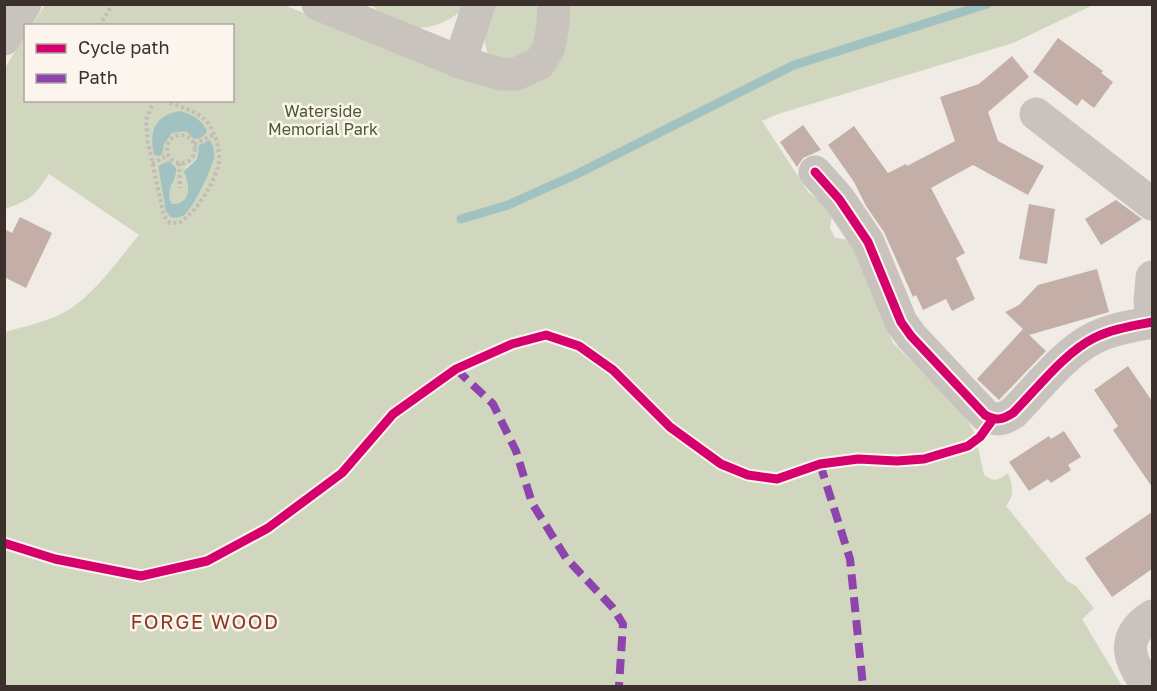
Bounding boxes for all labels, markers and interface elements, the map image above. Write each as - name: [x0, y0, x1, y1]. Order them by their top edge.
- legend: [24, 24, 234, 102]
- text: Cycle path: [78, 36, 170, 58]
- text: Path: [78, 66, 118, 88]
- park label: Waterside Memorial Park: [268, 101, 378, 139]
- district label: FORGE WOOD: [130, 609, 280, 633]

